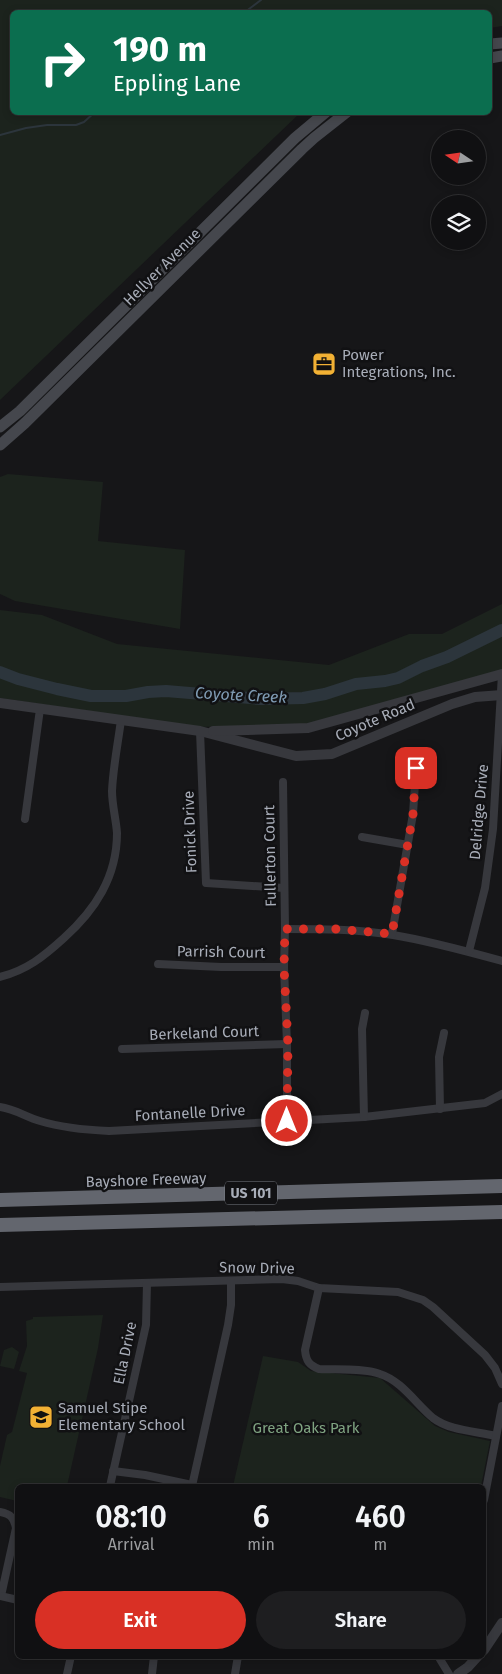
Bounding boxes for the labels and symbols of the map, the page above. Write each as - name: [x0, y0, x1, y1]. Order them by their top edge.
- north arrow: [431, 130, 486, 185]
- street label: Hellyer Avenue: [120, 225, 204, 309]
- place label: Power Integrations, Inc.: [342, 346, 456, 381]
- office icon: Power Integrations, Inc.: [311, 351, 337, 377]
- water label: Coyote Creek: [195, 683, 288, 707]
- street label: Coyote Road: [332, 695, 418, 745]
- pin: [395, 747, 437, 789]
- street label: Delridge Drive: [466, 763, 492, 861]
- street label: Fonick Drive: [180, 790, 200, 874]
- street label: Fullerton Court: [260, 804, 280, 907]
- street label: Parrish Court: [177, 942, 266, 962]
- street label: Berkeland Court: [149, 1022, 260, 1044]
- position arrow: [260, 1094, 312, 1146]
- street label: Fontanelle Drive: [134, 1101, 246, 1125]
- street label: Bayshore Freeway: [85, 1169, 207, 1191]
- road number: US 101: [225, 1182, 277, 1204]
- street label: Snow Drive: [219, 1258, 295, 1278]
- street label: Ella Drive: [110, 1320, 140, 1386]
- place label: Samuel Stipe Elementary School: [58, 1399, 186, 1434]
- school or university icon: Samuel Stipe Elementary School: [28, 1404, 54, 1430]
- park label: Great Oaks Park: [253, 1419, 360, 1437]

